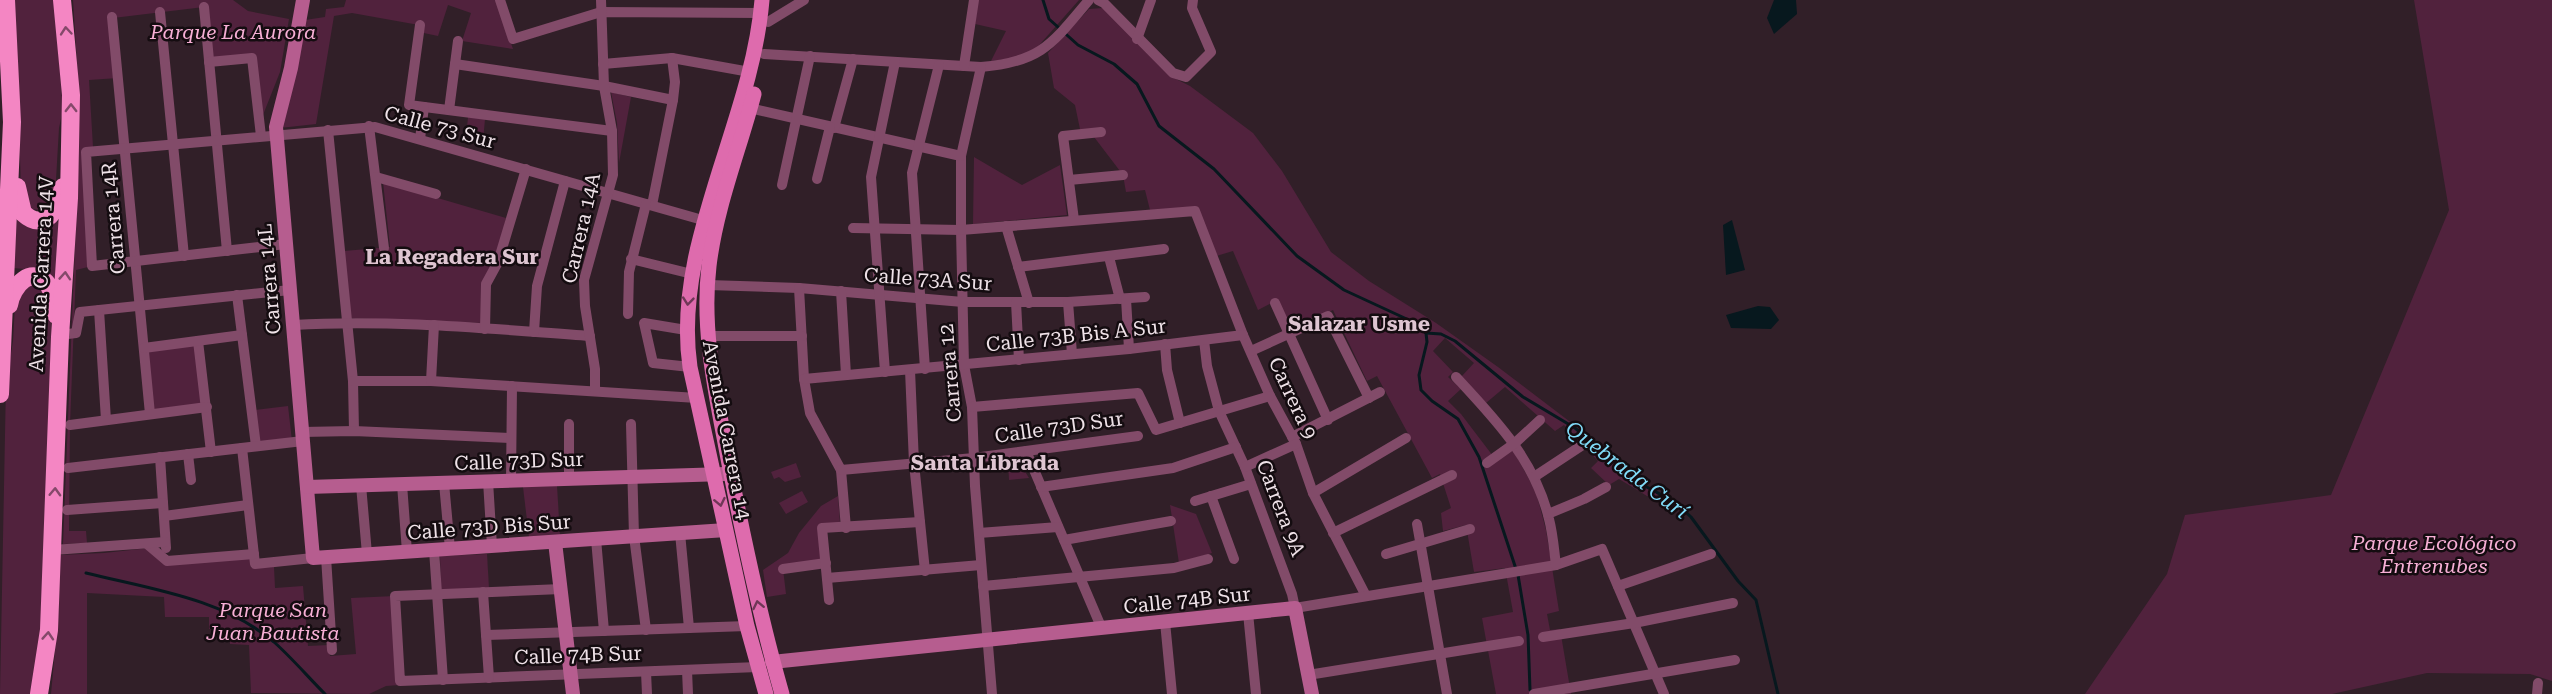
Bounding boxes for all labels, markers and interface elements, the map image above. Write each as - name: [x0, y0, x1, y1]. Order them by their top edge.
- park label: Parque La Aurora: [149, 20, 316, 44]
- one-way arrow: [60, 27, 73, 36]
- street label: Calle 73 Sur: [382, 101, 498, 153]
- one-way arrow: [64, 103, 77, 112]
- street label: Carrera 14R: [96, 161, 130, 275]
- street label: Carrera 14A: [557, 170, 605, 286]
- street label: Avenida Carrera 14V: [24, 175, 58, 373]
- street label: Carrera 14L: [252, 223, 286, 335]
- district label: La Regadera Sur: [365, 245, 539, 269]
- street label: Calle 73A Sur: [863, 263, 993, 295]
- one-way arrow: [58, 271, 71, 280]
- one-way arrow: [682, 296, 695, 305]
- district label: Salazar Usme: [1288, 312, 1430, 336]
- street label: Calle 73B Bis A Sur: [985, 314, 1167, 356]
- street label: Carrera 12: [934, 323, 966, 423]
- street label: Avenida Carrera 14: [698, 338, 756, 523]
- street label: Carrera 9: [1264, 353, 1322, 443]
- street label: Calle 73D Sur: [993, 406, 1125, 448]
- water label: Quebrada Curí: [1561, 416, 1693, 524]
- street label: Calle 73D Sur: [454, 447, 584, 475]
- district label: Santa Librada: [911, 451, 1060, 475]
- street label: Carrera 9A: [1252, 456, 1310, 560]
- one-way arrow: [49, 487, 62, 496]
- one-way arrow: [713, 497, 726, 507]
- street label: Calle 73D Bis Sur: [406, 509, 572, 545]
- park label: Parque Ecológico Entrenubes: [2351, 531, 2516, 578]
- street label: Calle 74B Sur: [1122, 581, 1252, 619]
- park label: Parque San Juan Bautista: [205, 598, 340, 645]
- one-way arrow: [752, 600, 765, 610]
- one-way arrow: [41, 632, 54, 641]
- street label: Calle 74B Sur: [514, 641, 642, 669]

